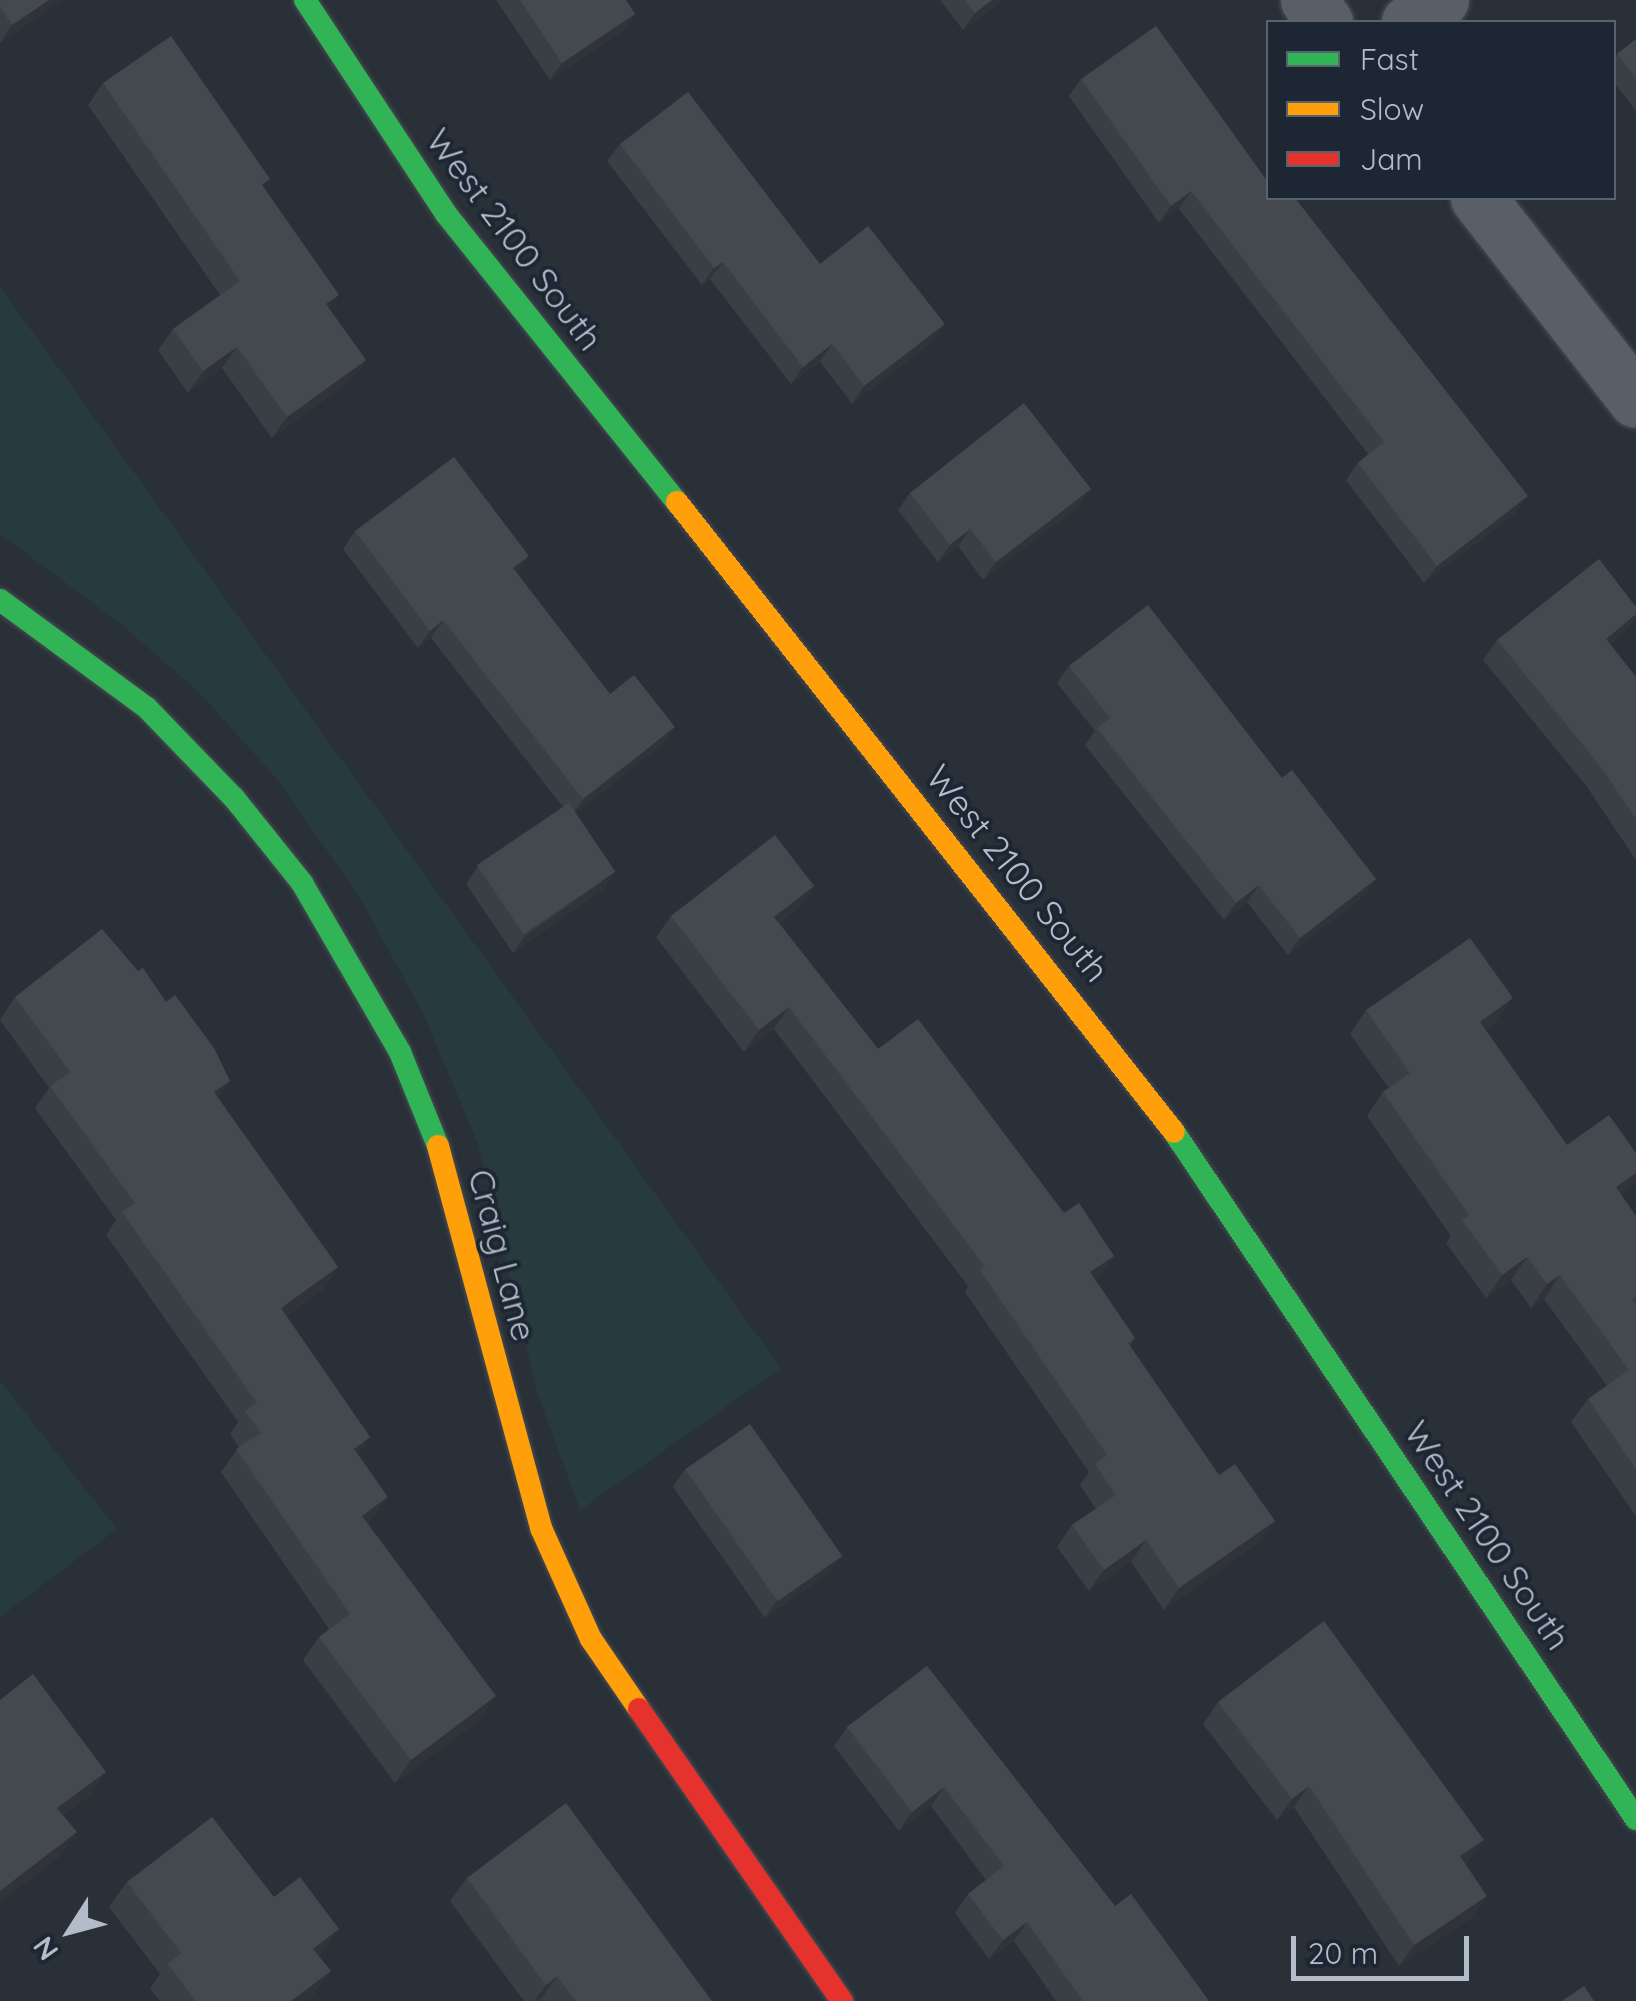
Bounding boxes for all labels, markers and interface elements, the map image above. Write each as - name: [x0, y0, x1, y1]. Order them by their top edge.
- legend: [1266, 20, 1616, 200]
- text: Fast: [1360, 40, 1419, 78]
- text: Slow: [1360, 90, 1424, 128]
- street label: West 2100 South: [418, 120, 612, 358]
- text: Jam: [1360, 140, 1423, 178]
- street label: West 2100 South: [918, 756, 1118, 990]
- street label: Craig Lane: [460, 1165, 546, 1345]
- street label: West 2100 South: [1396, 1413, 1580, 1657]
- north arrow: [20, 1881, 120, 1981]
- scale bar: [1296, 1916, 1474, 1978]
- text: N: [25, 1930, 66, 1968]
- text: 20 m: [1308, 1934, 1378, 1972]

